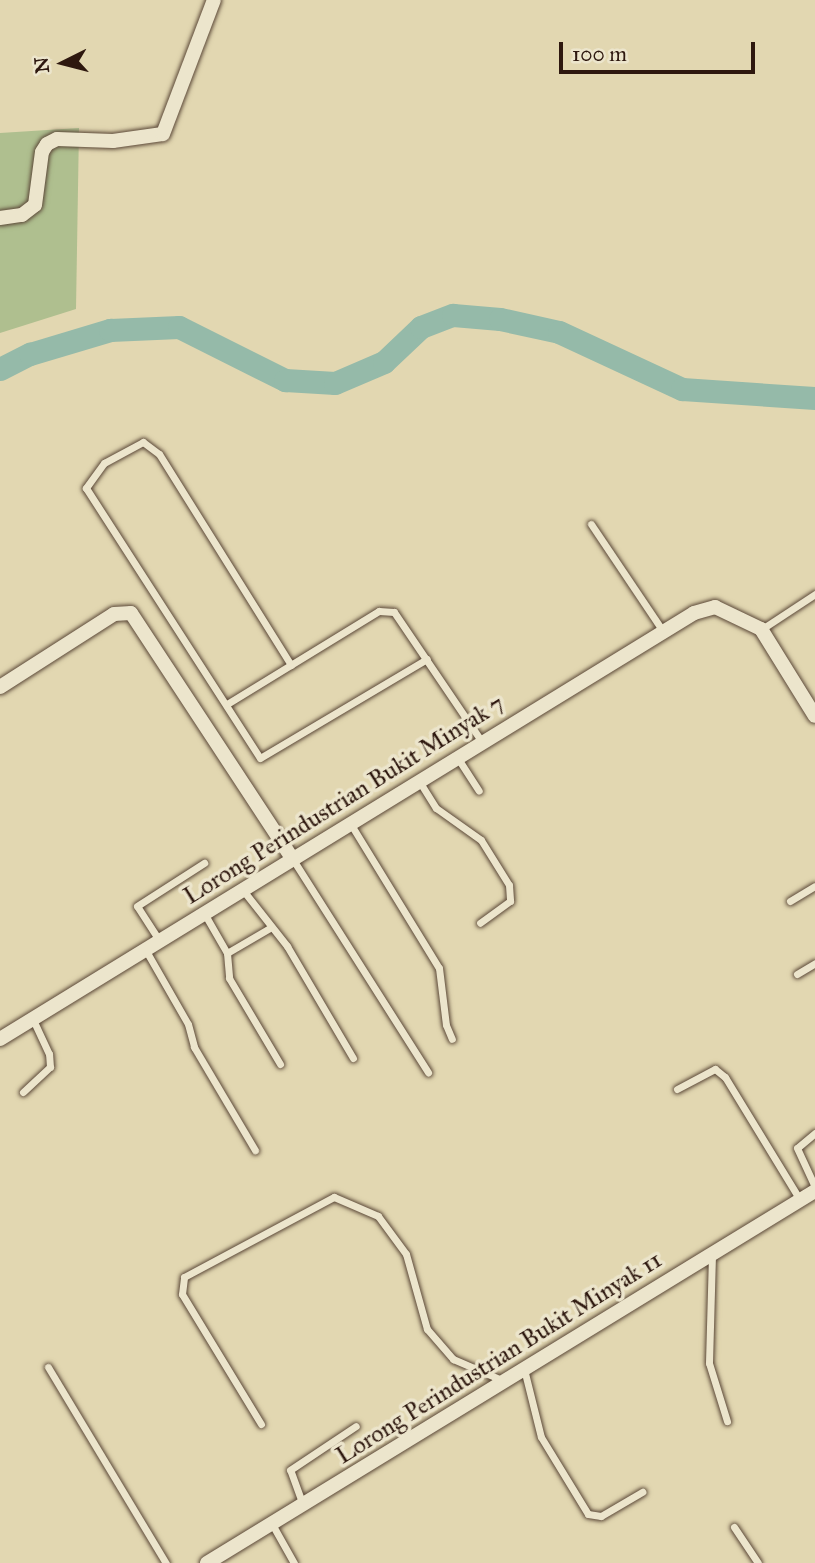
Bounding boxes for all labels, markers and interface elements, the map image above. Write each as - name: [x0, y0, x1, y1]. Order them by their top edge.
- north arrow: [28, 28, 98, 98]
- scale bar: [563, 28, 759, 72]
- text: 100 m: [572, 41, 627, 67]
- text: N: [29, 56, 54, 74]
- street label: Lorong Perindustrian Bukit Minyak 7: [178, 689, 510, 911]
- street label: Lorong Perindustrian Bukit Minyak 11: [331, 1245, 667, 1471]

